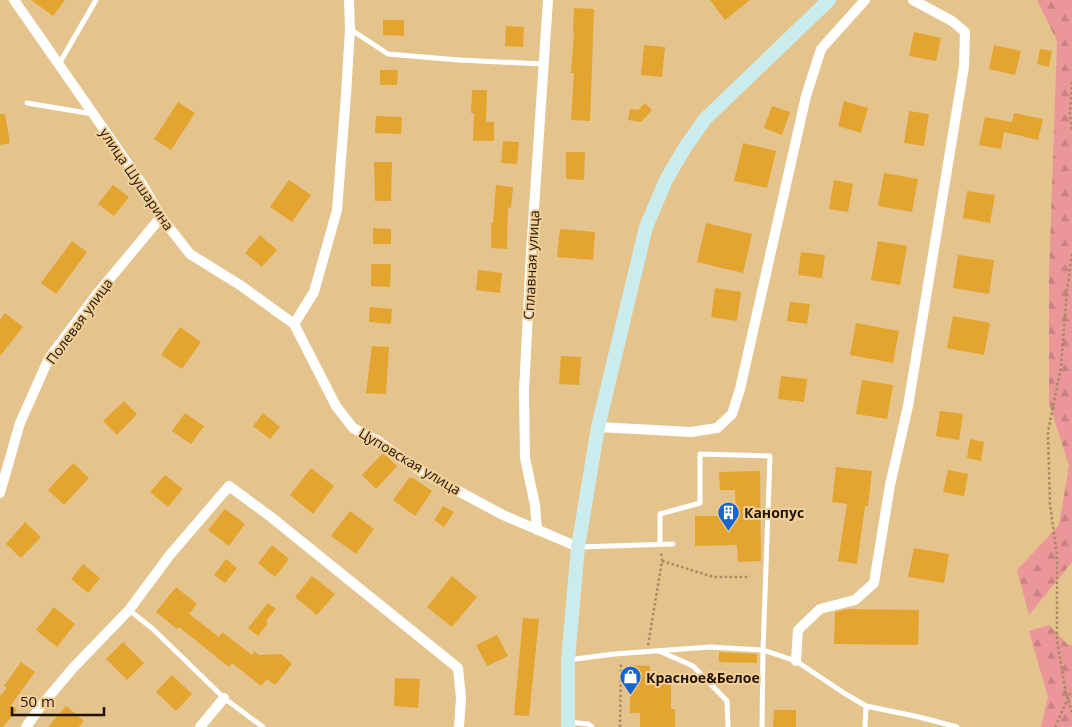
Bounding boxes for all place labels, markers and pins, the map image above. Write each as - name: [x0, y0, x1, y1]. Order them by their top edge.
- building icon: Канопус: [716, 500, 740, 531]
- place label: Канопус: [744, 503, 804, 522]
- shop icon: Красное&Белое: [618, 665, 642, 696]
- place label: Красное&Белое: [646, 668, 760, 687]

